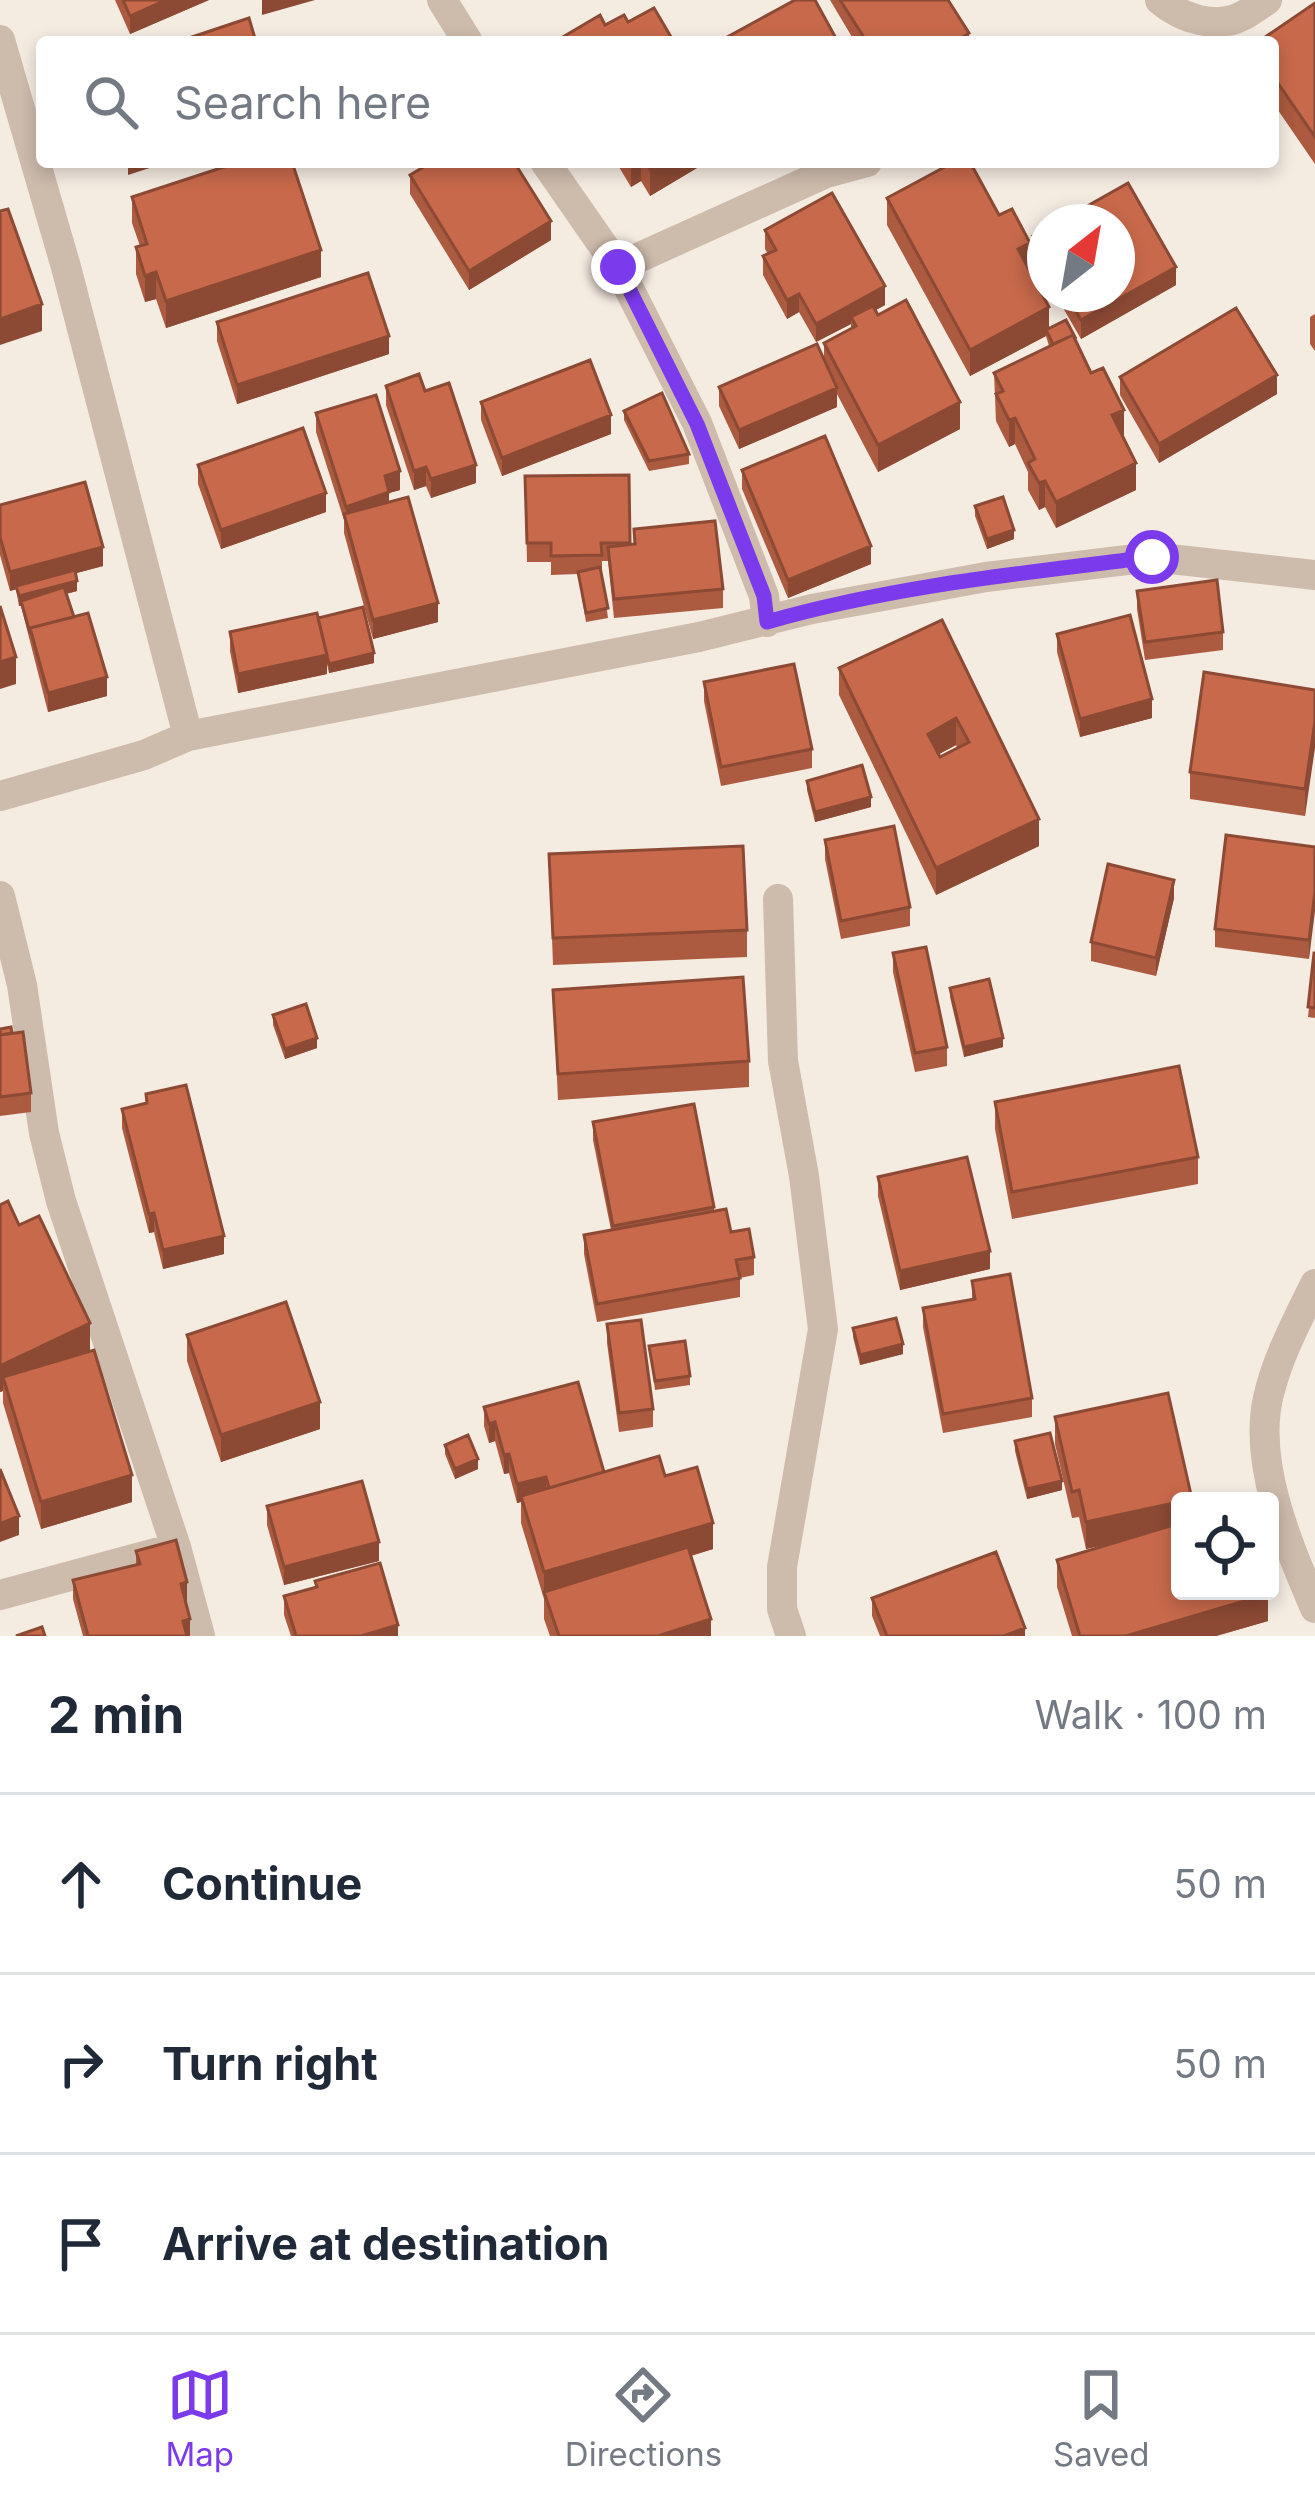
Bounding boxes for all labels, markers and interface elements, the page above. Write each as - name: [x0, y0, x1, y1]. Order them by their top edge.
- search box: [36, 36, 1279, 168]
- icon: search: [78, 69, 144, 135]
- text: Search here: [174, 75, 431, 130]
- north arrow: [1027, 204, 1135, 312]
- route end: [591, 240, 645, 294]
- route start: [1125, 530, 1179, 584]
- map controls: [1171, 1492, 1279, 1600]
- button: locate: [1171, 1492, 1279, 1600]
- text: 2 min: [48, 1684, 184, 1745]
- text: Walk · 100 m: [1034, 1691, 1267, 1738]
- icon: ahead: [48, 1851, 114, 1917]
- text: Continue: [162, 1856, 362, 1911]
- text: 50 m: [1174, 1860, 1267, 1907]
- icon: right: [48, 2031, 114, 2097]
- text: Turn right: [162, 2036, 378, 2091]
- text: 50 m: [1174, 2040, 1267, 2087]
- icon: arrive: [48, 2211, 114, 2277]
- text: Arrive at destination: [162, 2216, 609, 2271]
- tab: Map: [165, 2362, 234, 2474]
- tab: Directions: [565, 2362, 722, 2474]
- tab: Saved: [1053, 2362, 1150, 2474]

